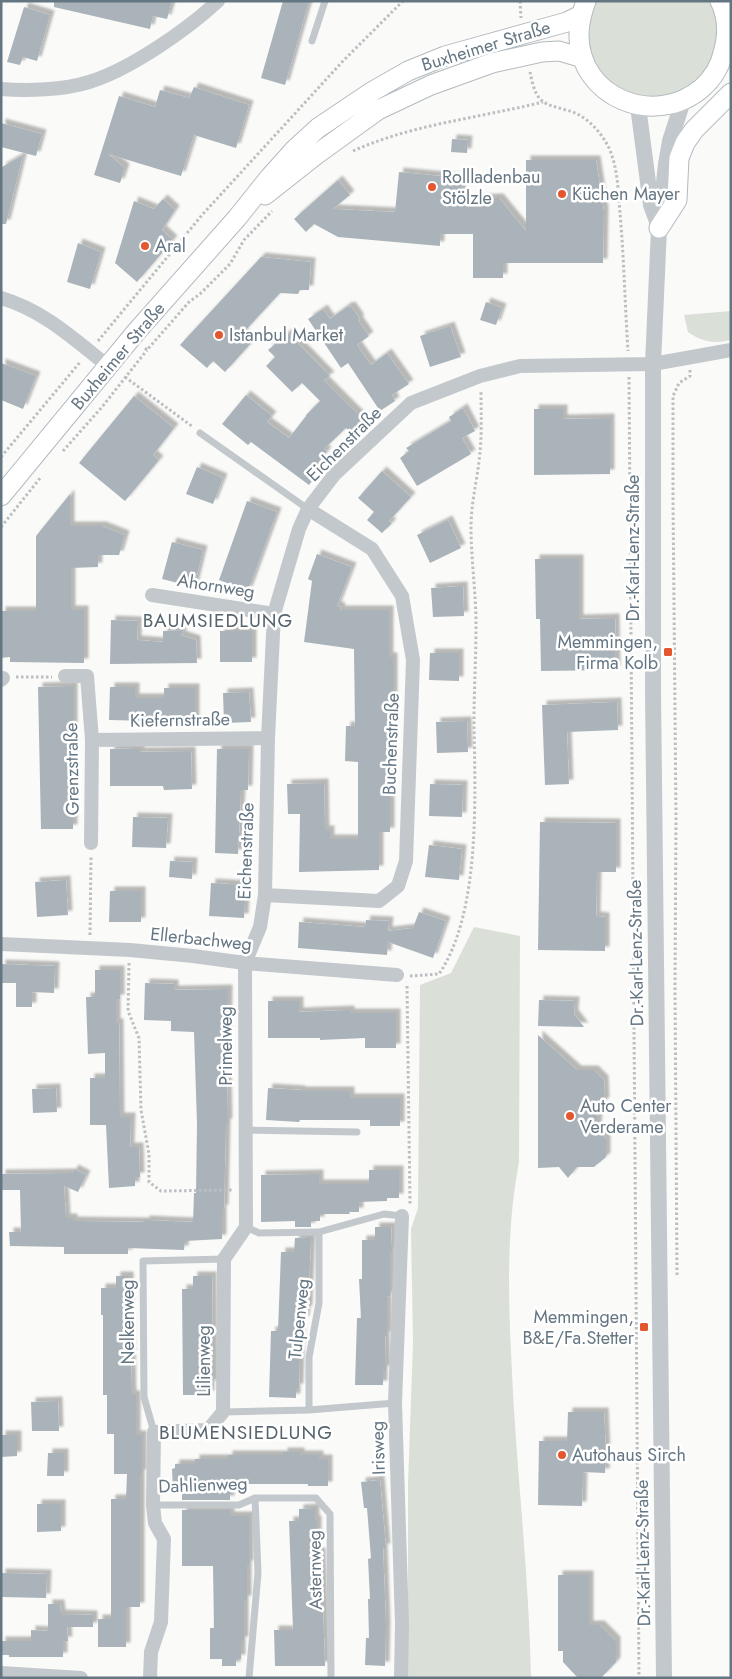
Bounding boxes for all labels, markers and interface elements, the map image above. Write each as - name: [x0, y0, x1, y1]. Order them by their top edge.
- street label: Buxheimer Straße: [418, 14, 554, 78]
- place label: Rollladenbau Stölzle: [442, 164, 540, 211]
- marker: Rollladenbau Stölzle: [426, 181, 438, 193]
- place label: Küchen Mayer: [572, 181, 681, 207]
- marker: Küchen Mayer: [556, 188, 568, 200]
- place label: Aral: [155, 233, 186, 259]
- marker: Aral: [139, 240, 151, 252]
- street label: Buxheimer Straße: [65, 296, 171, 416]
- place label: Istanbul Market: [229, 322, 344, 348]
- marker: Istanbul Market: [213, 329, 225, 341]
- street label: Eichenstraße: [300, 400, 388, 488]
- street label: Dr.-Karl-Lenz-Straße: [620, 475, 646, 621]
- street label: Ahornweg: [175, 567, 257, 605]
- district label: BAUMSIEDLUNG: [143, 607, 293, 634]
- place label: Memmingen, Firma Kolb: [557, 629, 658, 676]
- marker: Memmingen, Firma Kolb: [662, 646, 674, 658]
- street label: Buchenstraße: [376, 693, 406, 795]
- street label: Kiefernstraße: [130, 706, 230, 734]
- street label: Grenzstraße: [58, 722, 86, 816]
- street label: Eichenstraße: [231, 802, 261, 900]
- street label: Dr.-Karl-Lenz-Straße: [622, 879, 650, 1027]
- street label: Ellerbachweg: [149, 921, 253, 957]
- street label: Primelweg: [213, 1006, 239, 1086]
- place label: Auto Center Verderame: [580, 1093, 672, 1140]
- marker: Auto Center Verderame: [564, 1110, 576, 1122]
- street label: Tulpenweg: [282, 1277, 316, 1361]
- street label: Nelkenweg: [115, 1279, 141, 1365]
- place label: Memmingen, B&E/Fa.Stetter: [523, 1304, 635, 1351]
- marker: Memmingen, B&E/Fa.Stetter: [638, 1321, 650, 1333]
- street label: Lilienweg: [191, 1325, 217, 1397]
- district label: BLUMENSIEDLUNG: [159, 1419, 333, 1446]
- street label: Irisweg: [364, 1421, 392, 1475]
- place label: Autohaus Sirch: [572, 1442, 686, 1468]
- marker: Autohaus Sirch: [556, 1449, 568, 1461]
- street label: Dahlienweg: [158, 1470, 248, 1500]
- street label: Dr.-Karl-Lenz-Straße: [629, 1479, 657, 1627]
- street label: Asternweg: [301, 1530, 329, 1610]

